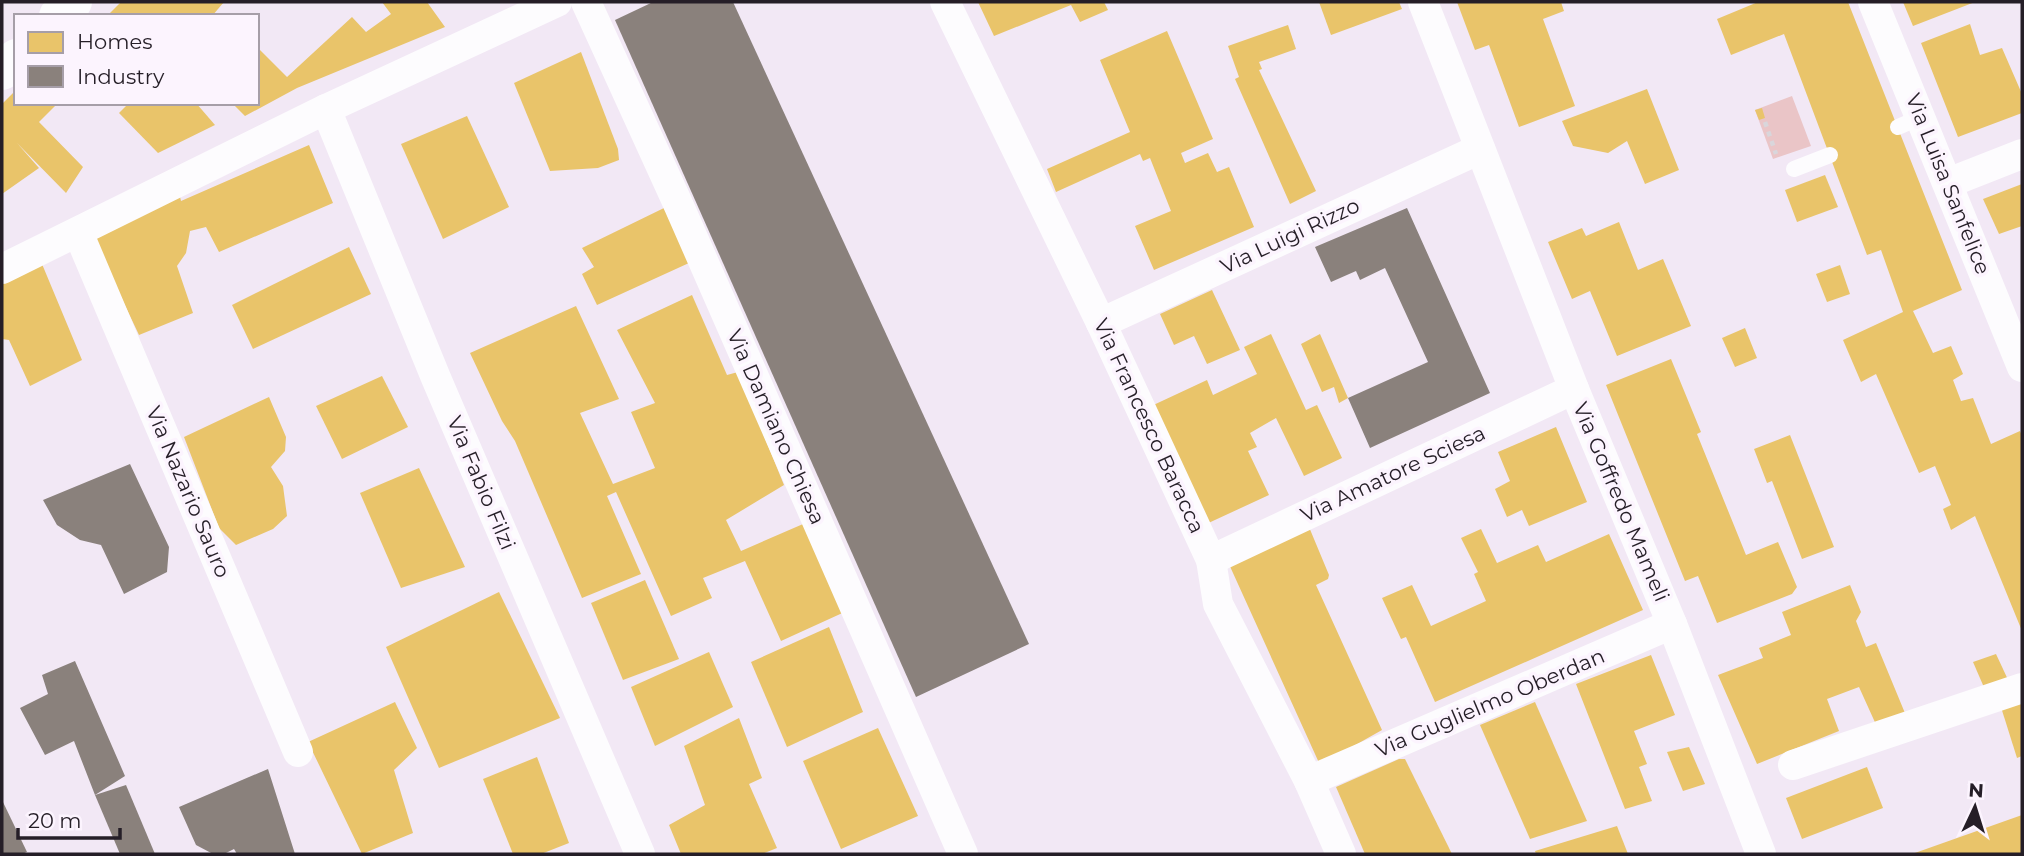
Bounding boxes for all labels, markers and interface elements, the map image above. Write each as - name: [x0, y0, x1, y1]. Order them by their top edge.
- legend: [14, 14, 259, 105]
- text: Homes: [77, 29, 152, 54]
- text: Industry: [77, 64, 165, 89]
- street label: Via Luisa Sanfelice: [1901, 90, 1996, 278]
- street label: Via Luigi Rizzo: [1216, 192, 1363, 279]
- street label: Via Francesco Baracca: [1089, 314, 1210, 537]
- street label: Via Damiano Chiesa: [722, 325, 831, 528]
- street label: Via Goffredo Mameli: [1568, 398, 1675, 605]
- street label: Via Nazario Sauro: [141, 402, 236, 581]
- street label: Via Fabio Filzi: [442, 412, 521, 553]
- street label: Via Amatore Sciesa: [1297, 420, 1489, 527]
- street label: Via Guglielmo Oberdan: [1371, 643, 1608, 762]
- north arrow: [1940, 772, 2010, 842]
- text: N: [1968, 779, 1985, 803]
- scale bar: [18, 796, 119, 840]
- text: 20 m: [28, 808, 82, 833]

